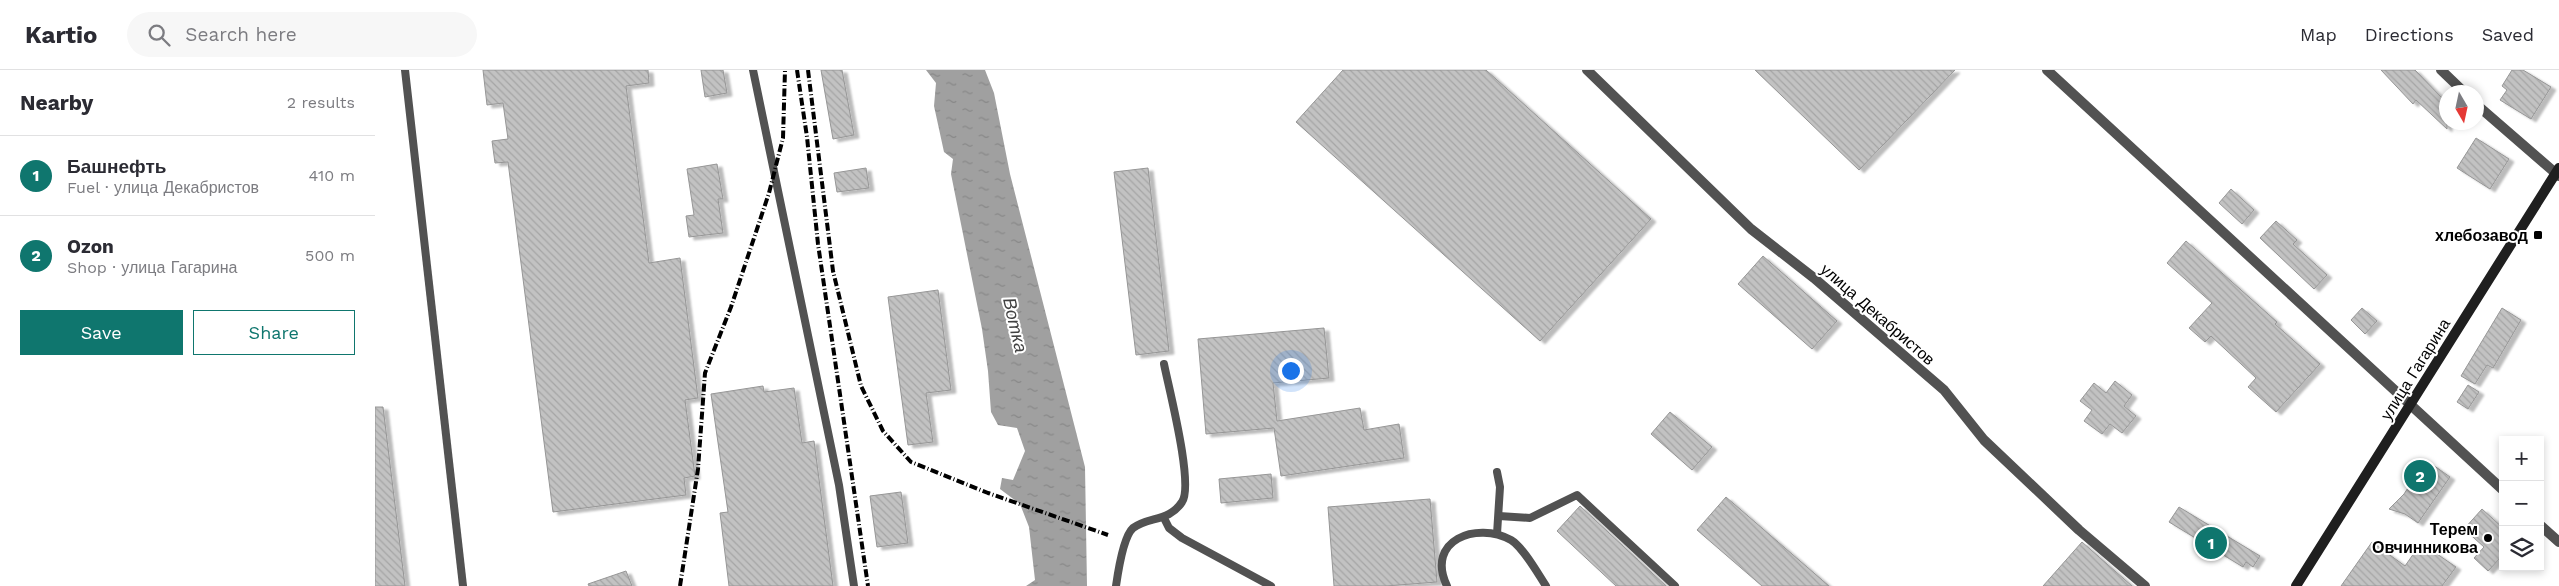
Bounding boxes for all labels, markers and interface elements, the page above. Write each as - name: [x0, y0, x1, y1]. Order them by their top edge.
- search box: [127, 12, 477, 57]
- text: Kartio: [25, 21, 97, 49]
- icon: search: [145, 21, 173, 49]
- text: Search here: [185, 23, 297, 46]
- text: Map: [2300, 24, 2337, 45]
- text: Directions: [2365, 24, 2454, 45]
- text: Saved: [2482, 24, 2534, 45]
- north arrow: [2439, 85, 2484, 130]
- text: Nearby: [20, 90, 93, 115]
- text: 2 results: [287, 93, 355, 112]
- text: Башнефть: [67, 155, 166, 178]
- text: 1: [33, 166, 39, 185]
- text: 410 m: [309, 166, 355, 185]
- text: Fuel · улица Декабристов: [67, 178, 259, 197]
- place label: хлебозавод: [2435, 226, 2528, 245]
- marker: хлебозавод: [2532, 229, 2544, 241]
- text: Ozon: [67, 235, 114, 258]
- text: 2: [31, 246, 41, 265]
- text: 500 m: [305, 246, 355, 265]
- text: Shop · улица Гагарина: [67, 258, 237, 277]
- street label: улица Декабристов: [1817, 260, 1939, 369]
- water label: Вотка: [999, 295, 1032, 354]
- button: Save: [20, 310, 183, 355]
- button: Share: [193, 310, 355, 355]
- street label: улица Гагарина: [2377, 315, 2454, 424]
- your location: [1278, 358, 1304, 384]
- map controls: [2499, 436, 2544, 571]
- button: +: [2499, 436, 2544, 481]
- pin: 2: [2404, 457, 2436, 495]
- button: −: [2499, 481, 2544, 526]
- place label: Терем Овчинникова: [2372, 520, 2478, 557]
- pin: 1: [2195, 524, 2227, 562]
- button: layers: [2499, 526, 2544, 571]
- marker: Терем Овчинникова: [2482, 532, 2494, 544]

